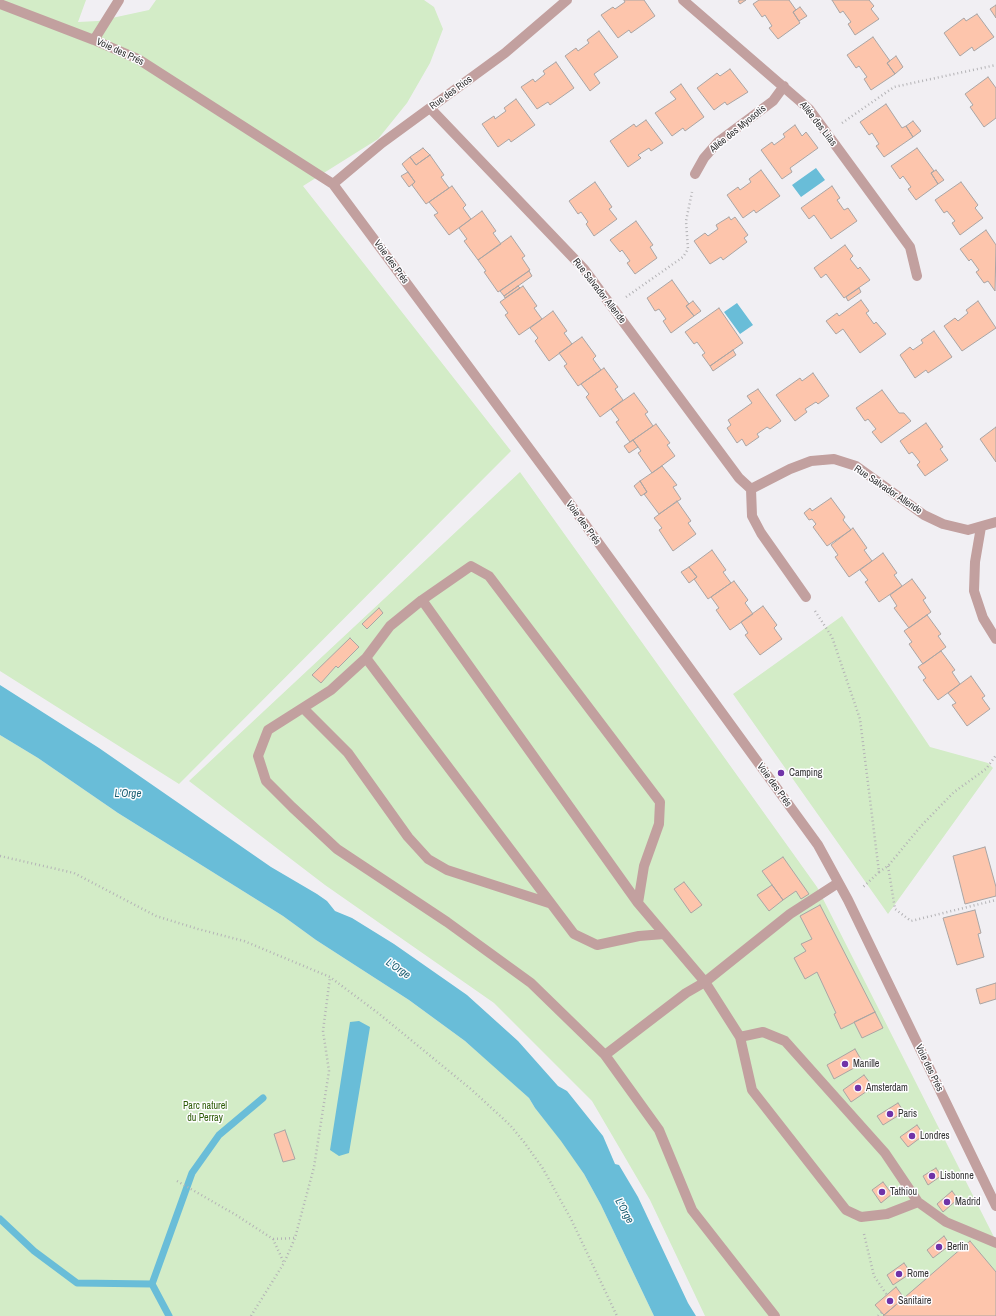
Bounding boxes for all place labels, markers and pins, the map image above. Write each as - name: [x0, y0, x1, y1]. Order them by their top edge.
- place label: Camping: [789, 767, 822, 779]
- marker: Camping: [776, 768, 786, 778]
- place label: Manille: [853, 1058, 879, 1070]
- marker: Manille: [840, 1059, 850, 1069]
- place label: Amsterdam: [866, 1082, 908, 1094]
- marker: Amsterdam: [853, 1083, 863, 1093]
- place label: Paris: [898, 1108, 917, 1120]
- marker: Paris: [885, 1109, 895, 1119]
- place label: Londres: [920, 1130, 950, 1142]
- marker: Londres: [907, 1131, 917, 1141]
- place label: Lisbonne: [940, 1170, 974, 1182]
- marker: Lisbonne: [927, 1171, 937, 1181]
- place label: Tathiou: [890, 1186, 917, 1198]
- marker: Tathiou: [877, 1187, 887, 1197]
- place label: Madrid: [955, 1196, 981, 1208]
- marker: Madrid: [942, 1197, 952, 1207]
- place label: Berlin: [947, 1241, 968, 1253]
- marker: Berlin: [934, 1242, 944, 1252]
- place label: Rome: [907, 1268, 929, 1280]
- marker: Rome: [894, 1269, 904, 1279]
- place label: Sanitaire: [898, 1295, 931, 1307]
- marker: Sanitaire: [885, 1296, 895, 1306]

